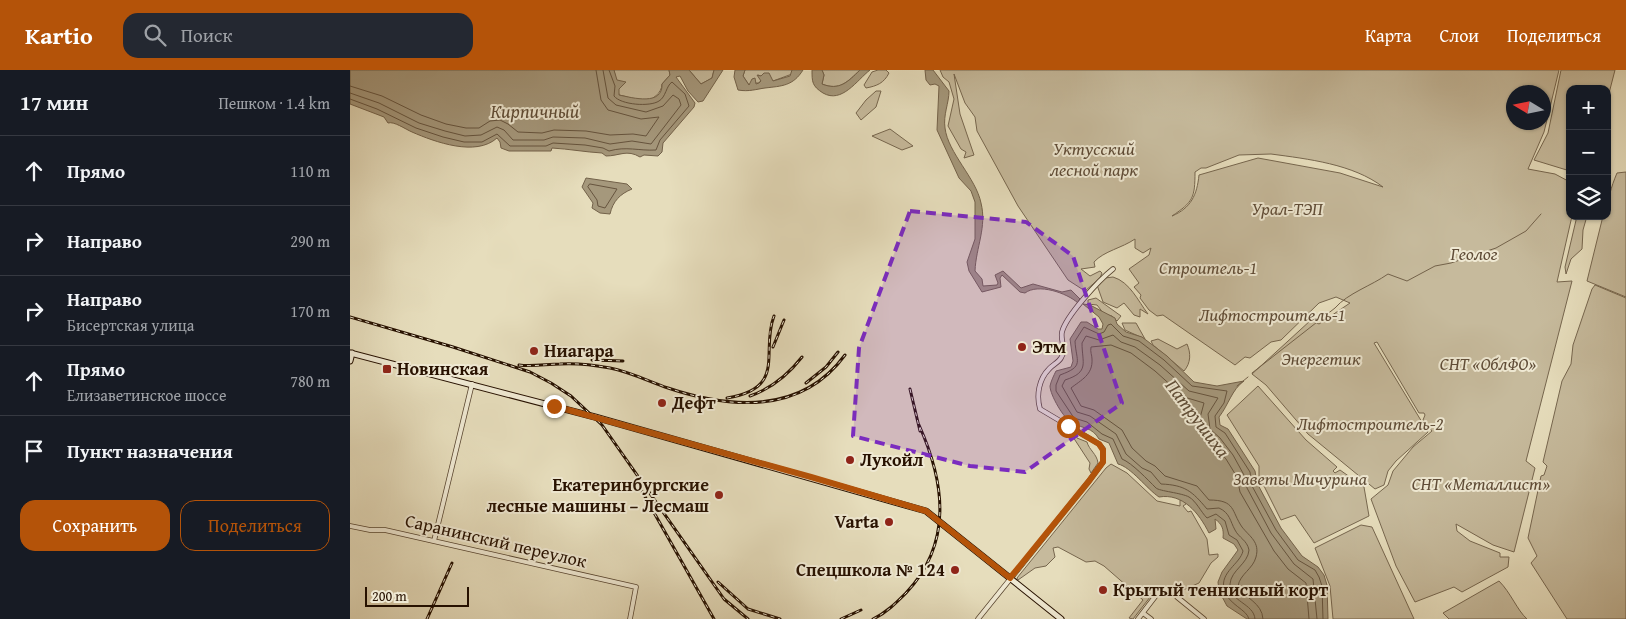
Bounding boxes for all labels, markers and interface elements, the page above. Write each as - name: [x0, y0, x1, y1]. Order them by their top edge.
- search box: [123, 13, 473, 58]
- text: Kartio: [25, 18, 93, 53]
- icon: search: [141, 21, 169, 49]
- text: Поиск: [181, 21, 232, 49]
- text: Карта: [1365, 22, 1412, 49]
- text: Слои: [1440, 22, 1479, 49]
- text: Поделиться: [1507, 22, 1601, 49]
- north arrow: [1506, 85, 1551, 130]
- map controls: [1566, 85, 1611, 220]
- button: +: [1566, 85, 1611, 130]
- text: 17 мин: [20, 87, 88, 118]
- text: Пешком · 1.4 km: [218, 91, 330, 115]
- water label: Кирпичный: [491, 97, 580, 125]
- button: −: [1566, 130, 1611, 175]
- park label: Уктусский лесной парк: [1050, 135, 1138, 183]
- icon: ahead: [20, 157, 48, 185]
- text: Прямо: [67, 157, 125, 185]
- text: 110 m: [290, 159, 330, 183]
- button: layers: [1566, 175, 1611, 220]
- park label: Урал-ТЭП: [1251, 195, 1324, 222]
- icon: right: [20, 227, 48, 255]
- text: Направо: [67, 227, 142, 255]
- text: 290 m: [290, 229, 330, 253]
- park label: Геолог: [1450, 240, 1498, 267]
- park label: Строитель-1: [1159, 254, 1257, 281]
- text: Направо: [67, 285, 142, 313]
- icon: right: [20, 297, 48, 325]
- text: 170 m: [290, 299, 330, 323]
- park label: Лифтостроитель-1: [1199, 301, 1345, 328]
- text: Бисертская улица: [67, 313, 194, 337]
- place label: Этм: [1032, 333, 1067, 360]
- place label: Ниагара: [544, 337, 615, 364]
- marker: Этм: [1016, 341, 1028, 353]
- marker: Ниагара: [528, 345, 540, 357]
- park label: Энергетик: [1281, 345, 1361, 372]
- park label: СНТ «ОблФО»: [1440, 350, 1536, 377]
- text: Прямо: [67, 355, 125, 383]
- place label: Новинская: [397, 355, 489, 382]
- marker: Новинская: [381, 363, 393, 375]
- icon: ahead: [20, 367, 48, 395]
- text: 780 m: [290, 369, 330, 393]
- water label: Патрушиха: [1159, 373, 1237, 463]
- text: Елизаветинское шоссе: [67, 383, 226, 407]
- place label: Дефт: [671, 389, 716, 416]
- route end: [543, 395, 566, 418]
- marker: Дефт: [656, 397, 668, 409]
- park label: Лифтостроитель-2: [1297, 410, 1444, 437]
- route start: [1057, 415, 1080, 438]
- icon: arrive: [20, 437, 48, 465]
- text: Пункт назначения: [67, 437, 233, 465]
- place label: Лукойл: [860, 446, 924, 473]
- marker: Лукойл: [844, 454, 856, 466]
- park label: Заветы Мичурина: [1233, 465, 1368, 492]
- park label: СНТ «Металлист»: [1412, 470, 1550, 497]
- place label: Екатеринбургские лесные машины – Лесмаш: [486, 471, 709, 519]
- marker: Екатеринбургские лесные машины – Лесмаш: [713, 489, 725, 501]
- button: Сохранить: [20, 500, 170, 551]
- button: Поделиться: [180, 500, 330, 551]
- street label: Саранинский переулок: [403, 507, 590, 575]
- place label: Varta: [834, 508, 880, 535]
- marker: Varta: [883, 516, 895, 528]
- place label: Спецшкола № 124: [796, 556, 945, 583]
- marker: Спецшкола № 124: [949, 564, 961, 576]
- place label: Крытый теннисный корт: [1113, 576, 1329, 603]
- scale bar: [365, 584, 469, 607]
- marker: Крытый теннисный корт: [1097, 584, 1109, 596]
- text: 200 m: [372, 586, 407, 606]

